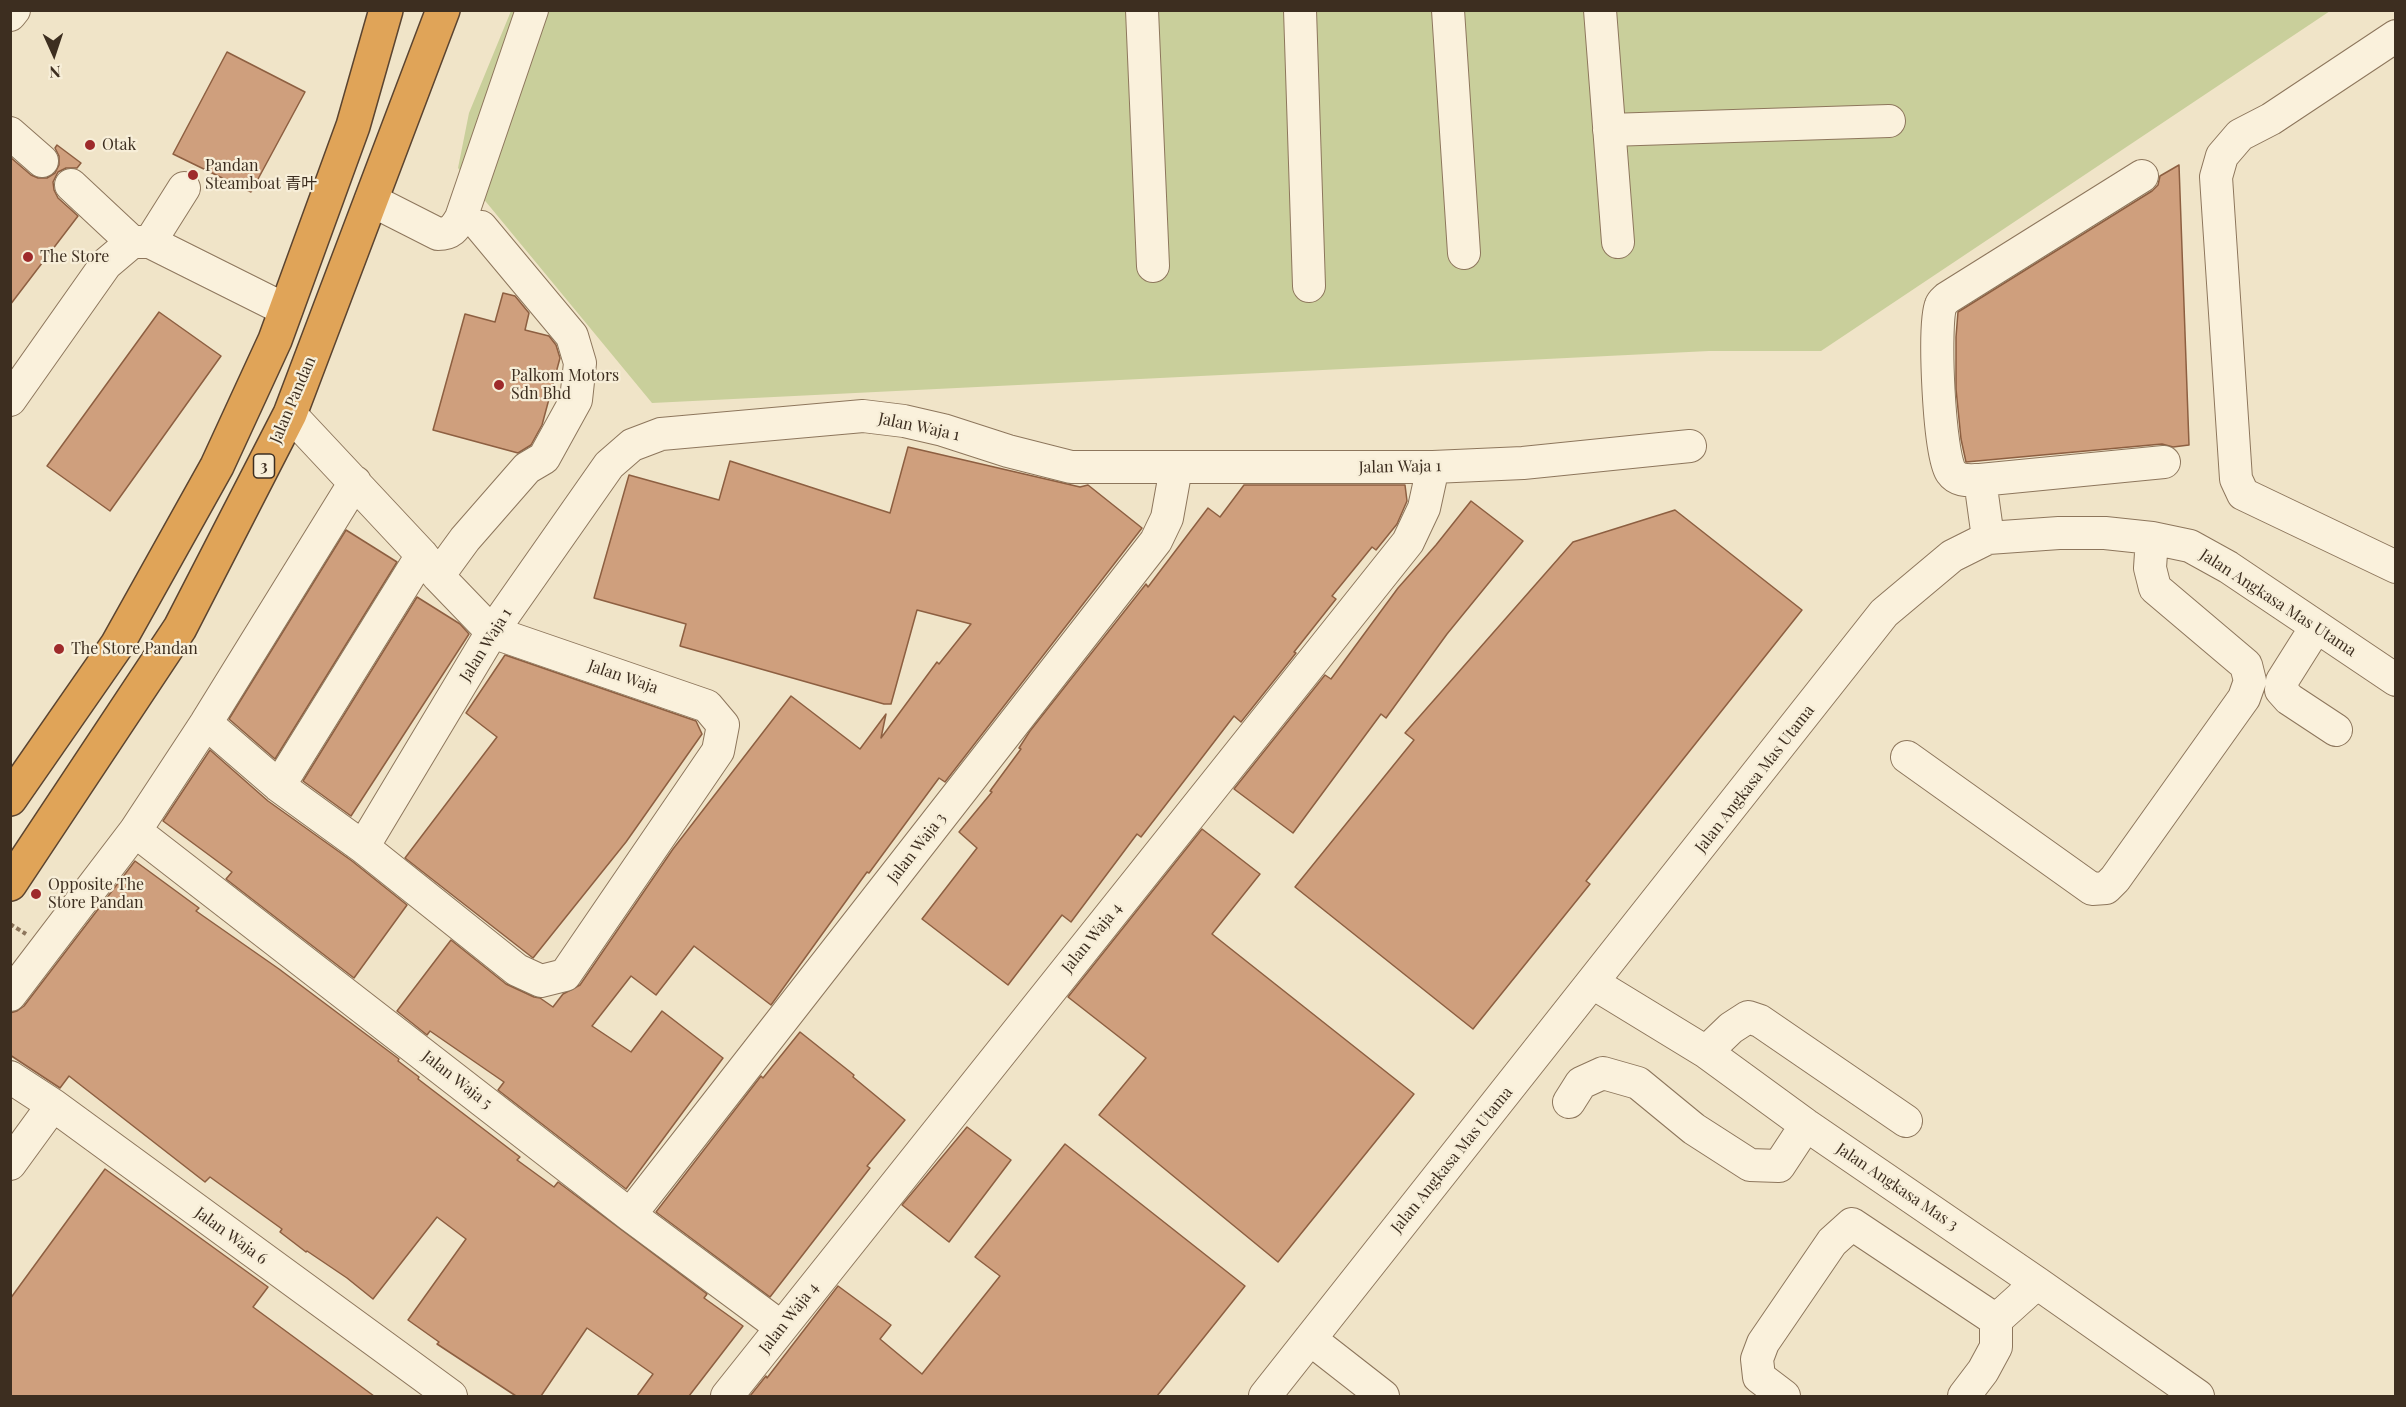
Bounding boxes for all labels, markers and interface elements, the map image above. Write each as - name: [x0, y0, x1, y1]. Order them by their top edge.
- north arrow: [24, 24, 84, 84]
- text: N: [49, 62, 61, 83]
- place label: Otak: [102, 135, 136, 155]
- marker: Otak: [83, 138, 97, 152]
- place label: Pandan Steamboat 青叶: [205, 156, 317, 194]
- marker: Pandan Steamboat 青叶: [186, 168, 200, 182]
- place label: The Store: [40, 247, 109, 267]
- marker: The Store: [21, 250, 35, 264]
- street label: Jalan Pandan: [266, 354, 320, 446]
- place label: Palkom Motors Sdn Bhd: [511, 366, 619, 404]
- marker: Palkom Motors Sdn Bhd: [492, 378, 506, 392]
- street label: Jalan Waja 1: [877, 409, 961, 445]
- road number: 3: [254, 454, 274, 478]
- street label: Jalan Waja 1: [1358, 457, 1442, 477]
- street label: Jalan Angkasa Mas Utama: [2196, 545, 2360, 661]
- street label: Jalan Waja 1: [456, 605, 516, 685]
- place label: The Store Pandan: [71, 639, 198, 659]
- marker: The Store Pandan: [52, 642, 66, 656]
- street label: Jalan Waja: [585, 656, 661, 698]
- street label: Jalan Angkasa Mas Utama: [1691, 701, 1819, 857]
- street label: Jalan Waja 3: [884, 809, 950, 887]
- place label: Opposite The Store Pandan: [48, 875, 144, 913]
- marker: Opposite The Store Pandan: [29, 887, 43, 901]
- street label: Jalan Waja 4: [1058, 899, 1126, 977]
- street label: Jalan Waja 5: [418, 1047, 496, 1113]
- street label: Jalan Angkasa Mas Utama: [1387, 1083, 1517, 1237]
- street label: Jalan Angkasa Mas 3: [1832, 1139, 1962, 1235]
- street label: Jalan Waja 6: [191, 1203, 271, 1269]
- street label: Jalan Waja 4: [755, 1279, 823, 1357]

